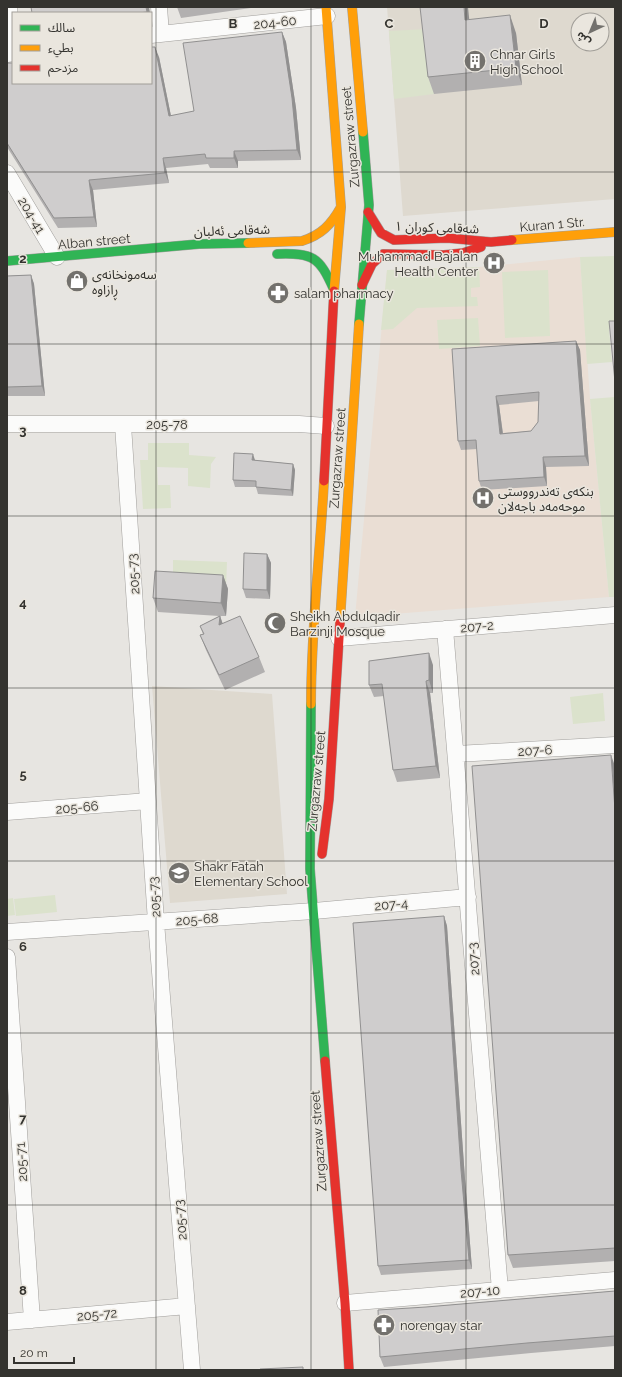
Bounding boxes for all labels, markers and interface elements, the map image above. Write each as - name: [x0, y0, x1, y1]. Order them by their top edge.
- legend: [12, 12, 152, 84]
- north arrow: [570, 12, 610, 52]
- street label: 204-60: [253, 13, 297, 32]
- text: B: [229, 16, 238, 31]
- text: C: [385, 16, 394, 31]
- text: D: [539, 16, 549, 31]
- text: سالك: [48, 21, 75, 35]
- text: ش: [573, 29, 593, 49]
- text: بطيء: [48, 41, 74, 58]
- place label: Chnar Girls High School: [490, 47, 563, 77]
- building icon: Chnar Girls High School: [462, 48, 488, 74]
- text: مزدحم: [48, 61, 78, 77]
- street label: Zurgazraw street: [339, 85, 362, 188]
- street label: 204-41: [15, 194, 48, 237]
- street label: Kuran 1 Str.: [519, 214, 585, 235]
- street label: شەقامی کوران ١: [394, 219, 479, 237]
- street label: شەقامی ئەلبان: [194, 222, 270, 240]
- street label: Alban street: [57, 231, 132, 252]
- place label: Muhammad Bajalan Health Center: [358, 249, 478, 279]
- hospital icon: Muhammad Bajalan Health Center: [481, 250, 507, 276]
- text: 2: [19, 251, 27, 266]
- place label: سەمونخانەی ڕازاوە: [92, 267, 157, 301]
- shop icon: سەمونخانەی ڕازاوە: [64, 268, 90, 294]
- pharmacy icon: salam pharmacy: [265, 280, 291, 306]
- place label: salam pharmacy: [294, 286, 394, 301]
- street label: Zurgazraw street: [326, 406, 349, 509]
- street label: 205-78: [146, 417, 188, 432]
- text: 3: [19, 423, 27, 438]
- place label: بنکەی تەندرووستی موحەمەد باجەلان: [498, 484, 594, 515]
- hospital icon: بنکەی تەندرووستی موحەمەد باجەلان: [470, 485, 496, 511]
- street label: 205-73: [125, 553, 142, 595]
- text: 4: [19, 595, 27, 610]
- place label: Sheikh Abdulqadir Barzinji Mosque: [290, 609, 400, 639]
- mosque icon: Sheikh Abdulqadir Barzinji Mosque: [262, 610, 288, 636]
- street label: 207-2: [460, 618, 495, 635]
- street label: Zurgazraw street: [305, 729, 328, 832]
- street label: 207-6: [517, 742, 553, 759]
- text: 5: [19, 767, 27, 782]
- street label: 205-66: [55, 798, 99, 817]
- place label: Shakr Fatah Elementary School: [194, 859, 308, 889]
- school or university icon: Shakr Fatah Elementary School: [166, 860, 192, 886]
- street label: 205-73: [146, 876, 163, 918]
- street label: 207-4: [374, 896, 408, 913]
- street label: 205-68: [175, 911, 219, 928]
- text: 6: [19, 939, 27, 954]
- street label: 207-3: [465, 942, 482, 976]
- street label: Zurgazraw street: [307, 1089, 330, 1192]
- text: 7: [19, 1111, 27, 1126]
- street label: 205-71: [13, 1141, 30, 1182]
- street label: 205-73: [171, 1199, 190, 1241]
- street label: 207-10: [459, 1282, 501, 1301]
- text: 8: [19, 1283, 27, 1298]
- street label: 205-72: [76, 1305, 118, 1324]
- pharmacy icon: norengay star: [371, 1312, 397, 1338]
- place label: norengay star: [400, 1318, 483, 1333]
- scale bar: [14, 1339, 74, 1365]
- text: 20 m: [20, 1346, 48, 1360]

